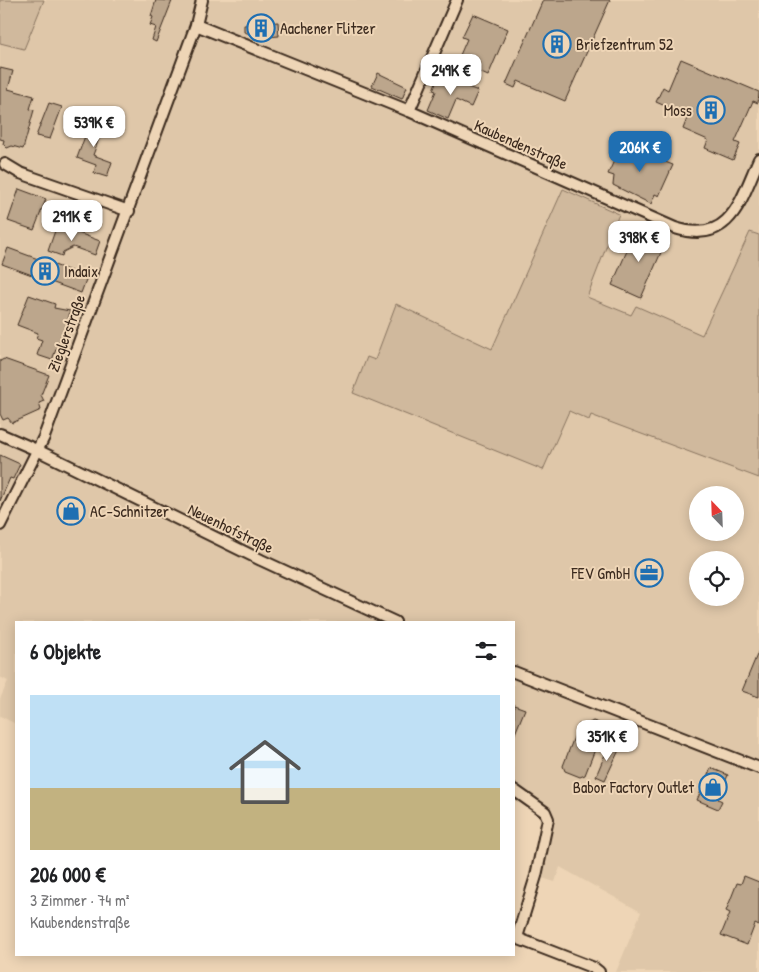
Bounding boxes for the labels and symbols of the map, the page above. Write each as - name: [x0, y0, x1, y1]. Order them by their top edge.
- building icon: Aachener Flitzer: [246, 13, 276, 43]
- place label: Aachener Flitzer: [280, 17, 376, 39]
- building icon: Briefzentrum 52: [542, 29, 572, 59]
- place label: Briefzentrum 52: [576, 33, 674, 55]
- pin: 249K €: [410, 54, 492, 96]
- building icon: Moss: [696, 95, 726, 125]
- place label: Moss: [664, 99, 692, 121]
- pin: 539K €: [53, 106, 135, 148]
- street label: Kaubendenstraße: [471, 114, 572, 175]
- pin: 206K €: [599, 130, 681, 173]
- pin: 291K €: [31, 200, 113, 242]
- pin: 398K €: [598, 220, 680, 263]
- building icon: Indaix: [30, 256, 60, 286]
- place label: Indaix: [64, 260, 98, 282]
- street label: Zieglerstraße: [42, 291, 90, 375]
- north arrow: [689, 486, 744, 541]
- shop icon: AC-Schnitzer: [56, 496, 86, 526]
- street label: Neuenhofstraße: [185, 498, 278, 558]
- place label: AC-Schnitzer: [90, 500, 169, 522]
- office icon: FEV GmbH: [634, 558, 664, 588]
- place label: FEV GmbH: [571, 562, 630, 584]
- pin: 351K €: [566, 720, 648, 762]
- shop icon: Babor Factory Outlet: [698, 772, 728, 802]
- place label: Babor Factory Outlet: [573, 776, 694, 798]

